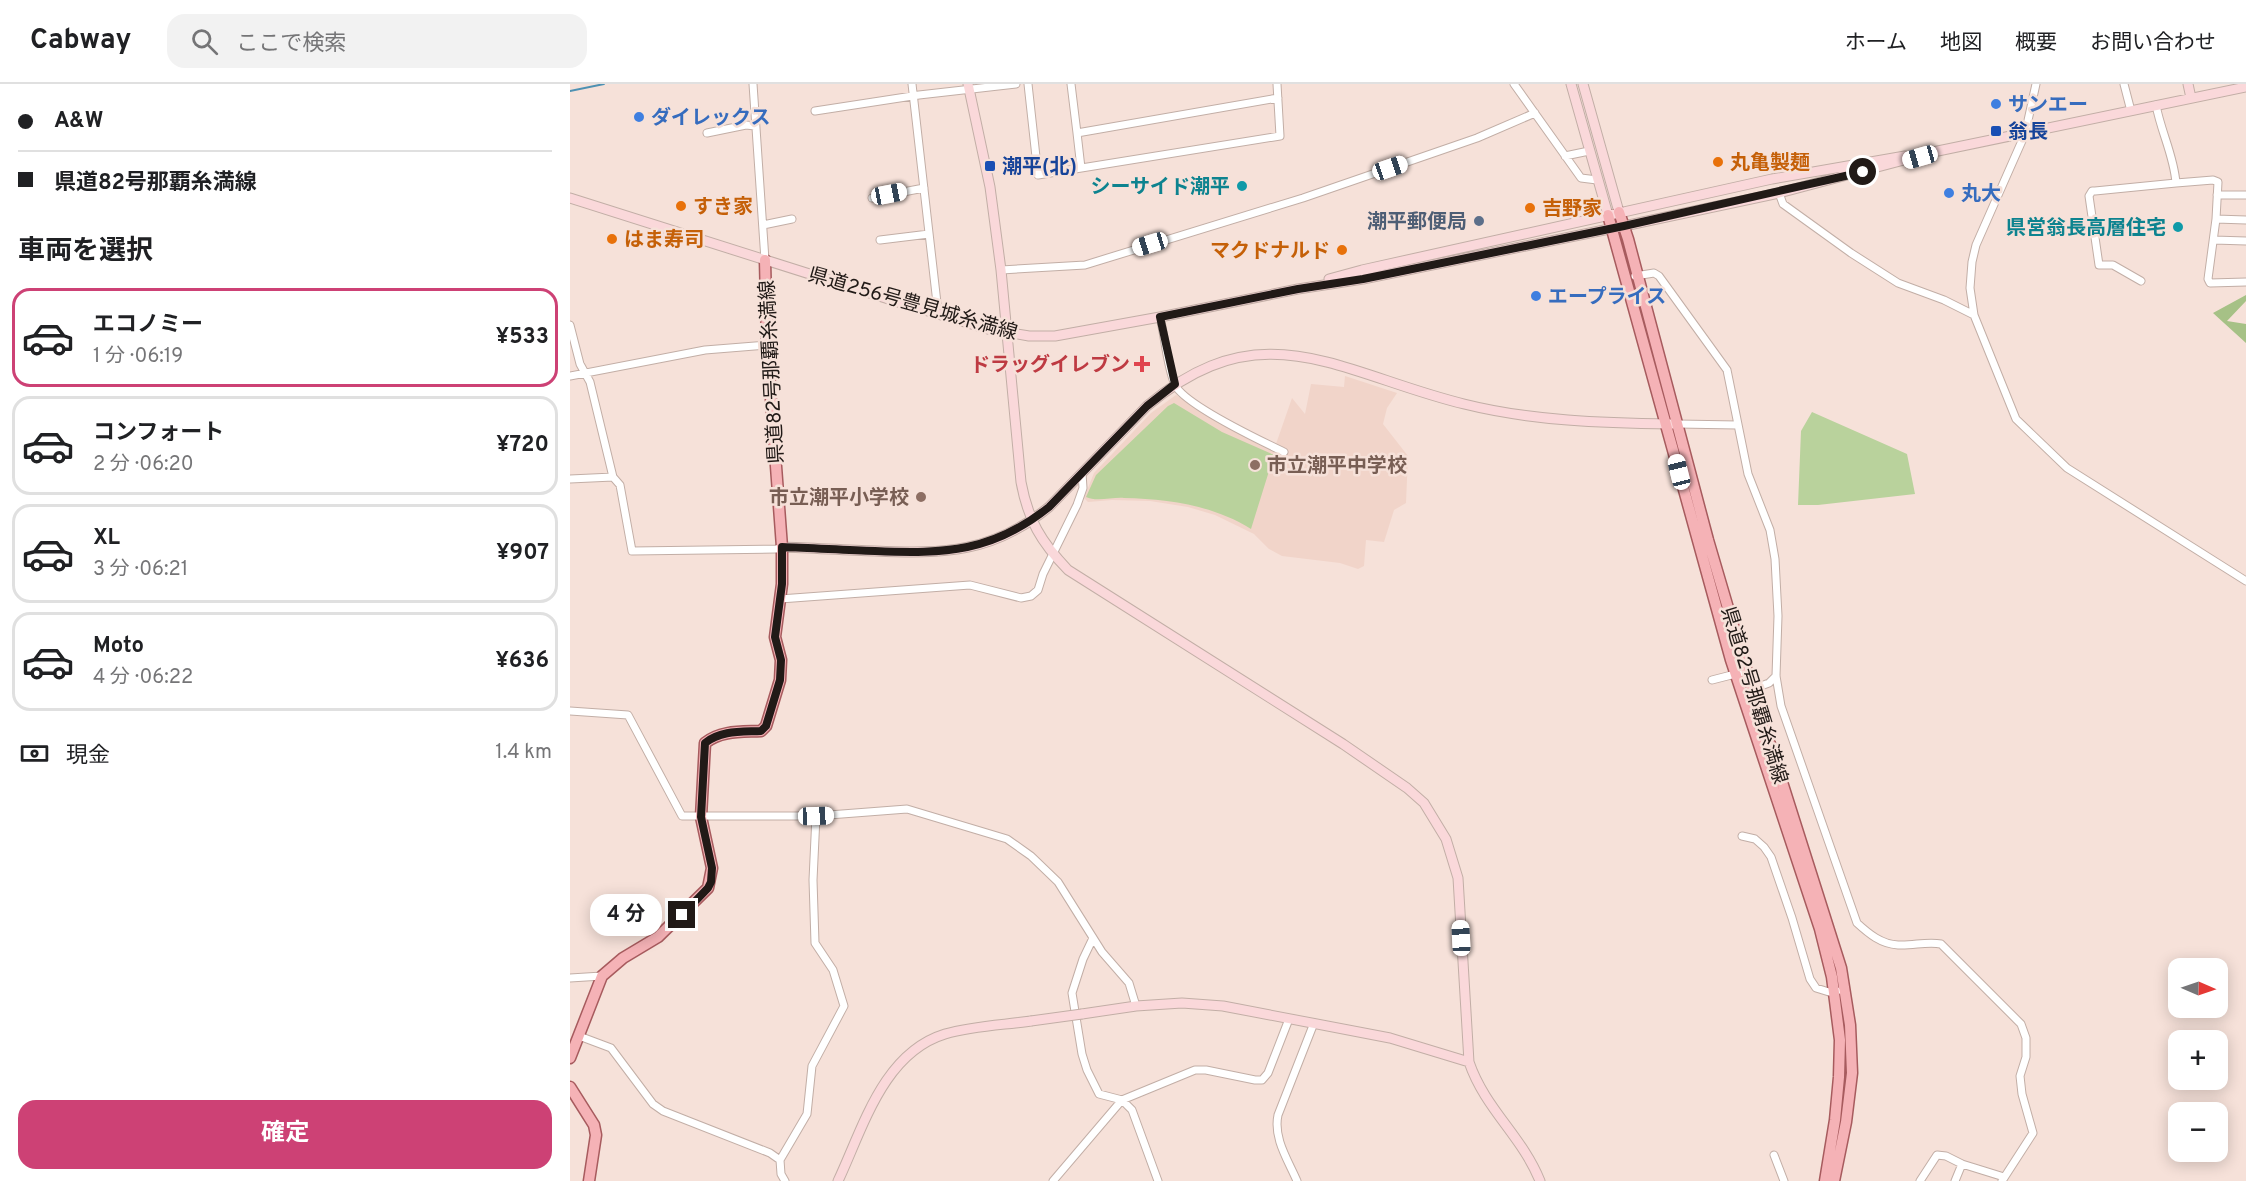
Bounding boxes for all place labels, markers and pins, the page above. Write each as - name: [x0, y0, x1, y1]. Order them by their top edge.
- place label: サンエー: [2008, 93, 2088, 119]
- marker: サンエー: [1989, 97, 2003, 111]
- place label: ダイレックス: [651, 106, 770, 132]
- marker: ダイレックス: [632, 110, 646, 124]
- place label: 翁長: [2008, 120, 2048, 146]
- marker: 翁長: [1989, 124, 2003, 138]
- place label: 丸亀製麺: [1730, 151, 1810, 177]
- place label: 潮平(北): [1002, 155, 1077, 181]
- marker: 丸亀製麺: [1711, 155, 1725, 169]
- marker: 潮平(北): [983, 159, 997, 173]
- place label: シーサイド潮平: [1090, 175, 1230, 201]
- marker: シーサイド潮平: [1235, 179, 1249, 193]
- place label: 丸大: [1961, 182, 2001, 208]
- marker: 丸大: [1942, 186, 1956, 200]
- place label: すき家: [693, 195, 753, 221]
- place label: 吉野家: [1542, 197, 1602, 223]
- marker: すき家: [674, 199, 688, 213]
- marker: 吉野家: [1523, 201, 1537, 215]
- place label: 潮平郵便局: [1367, 210, 1467, 236]
- marker: 潮平郵便局: [1472, 214, 1486, 228]
- place label: 県営翁長高層住宅: [2006, 216, 2166, 242]
- marker: 県営翁長高層住宅: [2171, 220, 2185, 234]
- place label: はま寿司: [624, 228, 704, 254]
- marker: はま寿司: [605, 232, 619, 246]
- place label: マクドナルド: [1210, 239, 1330, 265]
- marker: マクドナルド: [1335, 243, 1349, 257]
- place label: エープライス: [1548, 285, 1666, 311]
- marker: エープライス: [1529, 289, 1543, 303]
- place label: ドラッグイレブン: [970, 353, 1130, 379]
- marker: ドラッグイレブン: [1135, 357, 1149, 371]
- place label: 市立潮平中学校: [1267, 454, 1407, 480]
- marker: 市立潮平中学校: [1248, 458, 1262, 472]
- place label: 市立潮平小学校: [769, 486, 909, 512]
- marker: 市立潮平小学校: [914, 490, 928, 504]

